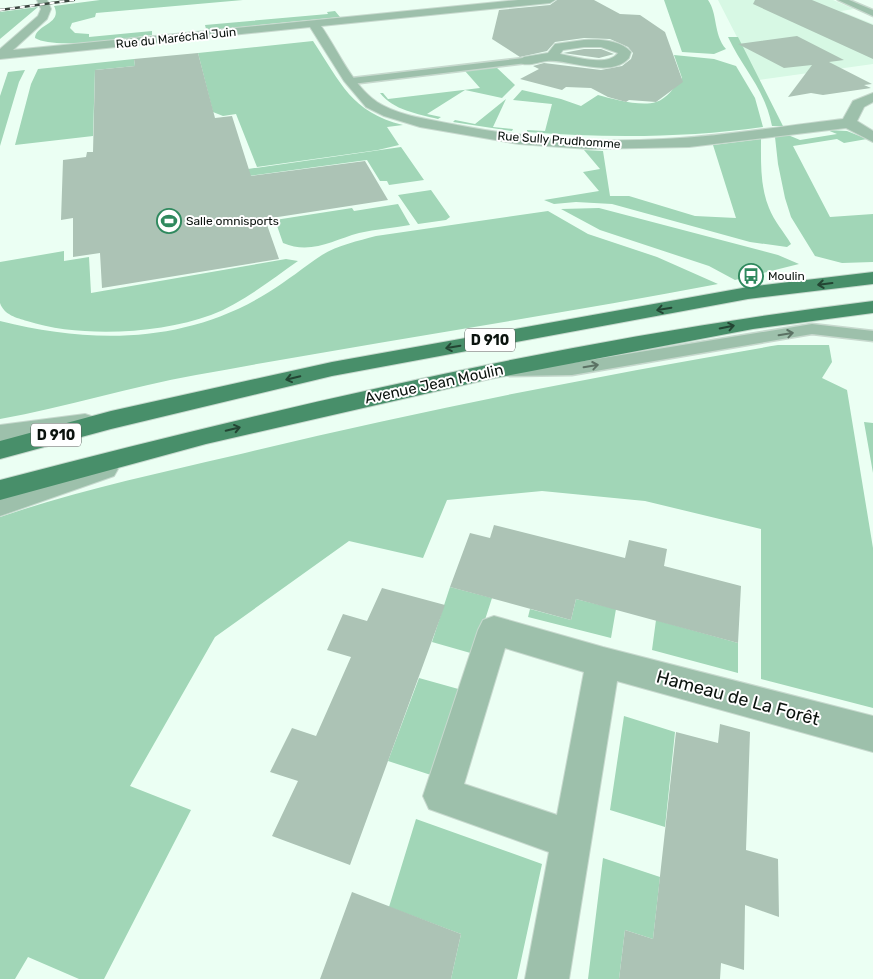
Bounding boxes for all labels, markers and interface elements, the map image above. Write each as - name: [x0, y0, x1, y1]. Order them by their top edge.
- street label: Rue du Maréchal Juin: [115, 25, 237, 51]
- street label: Rue Sully Prudhomme: [497, 129, 621, 151]
- sports icon: Salle omnisports: [156, 208, 182, 234]
- place label: Salle omnisports: [186, 214, 279, 228]
- bus stop icon: Moulin: [738, 263, 764, 289]
- place label: Moulin: [768, 269, 805, 283]
- one-way arrow: [817, 279, 833, 289]
- one-way arrow: [656, 304, 672, 314]
- one-way arrow: [719, 321, 735, 331]
- road number: D 910: [465, 328, 515, 352]
- one-way arrow: [778, 328, 794, 338]
- one-way arrow: [445, 343, 461, 353]
- one-way arrow: [583, 360, 599, 370]
- street label: Avenue Jean Moulin: [363, 361, 505, 407]
- one-way arrow: [285, 374, 301, 383]
- road number: D 910: [31, 424, 81, 446]
- one-way arrow: [225, 424, 241, 433]
- street label: Hameau de La Forêt: [654, 666, 822, 730]

